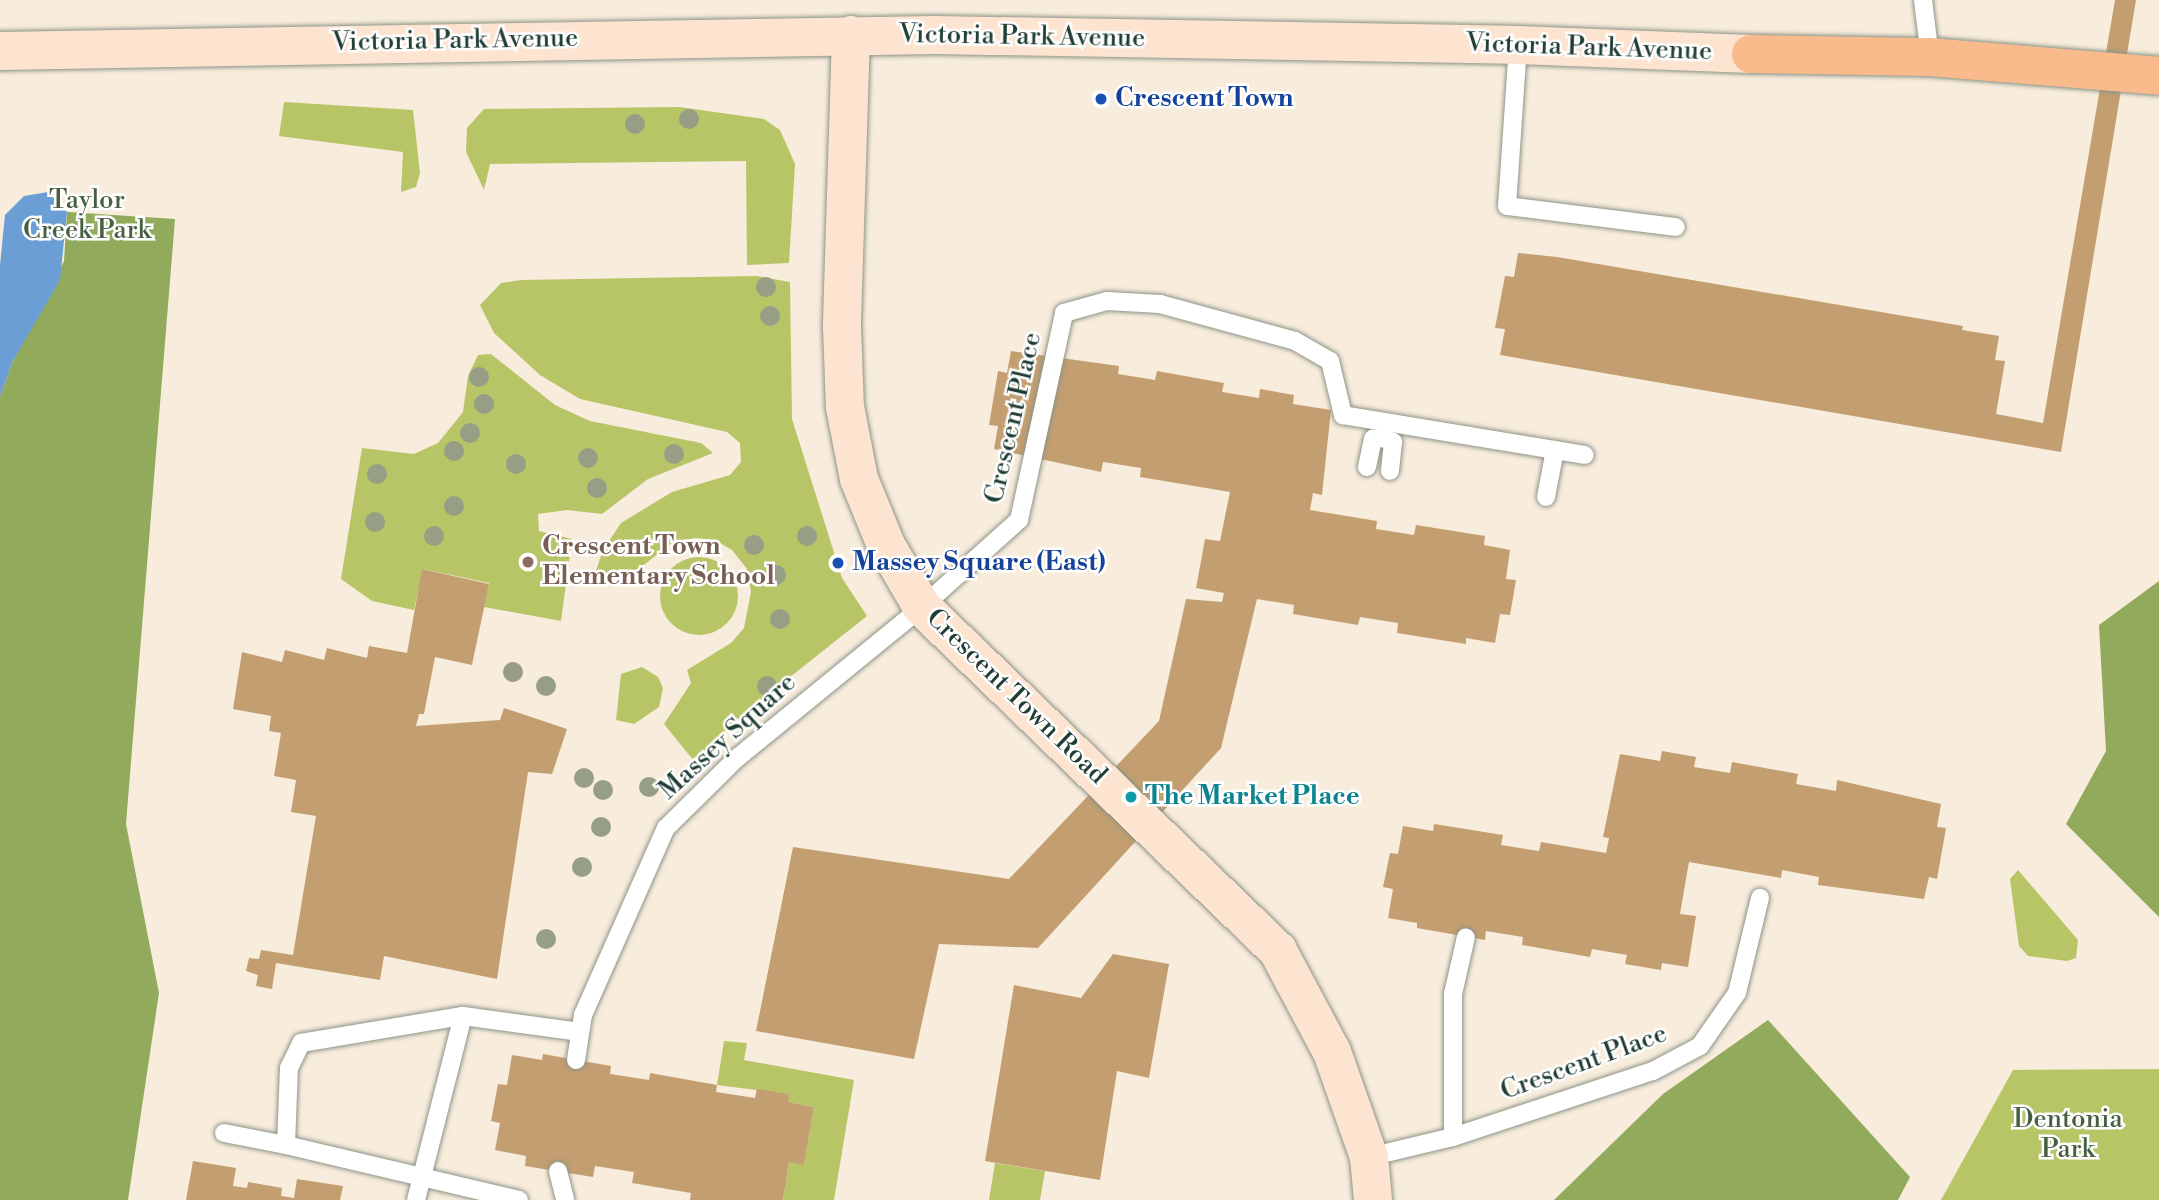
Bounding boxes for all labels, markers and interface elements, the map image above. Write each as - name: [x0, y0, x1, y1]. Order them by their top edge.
- street label: Victoria Park Avenue: [899, 19, 1145, 55]
- street label: Victoria Park Avenue: [332, 23, 578, 59]
- street label: Victoria Park Avenue: [1465, 28, 1713, 68]
- place label: Crescent Town: [1115, 83, 1293, 115]
- marker: Crescent Town: [1093, 91, 1109, 107]
- park label: Taylor Creek Park: [23, 185, 151, 246]
- street label: Crescent Place: [979, 329, 1049, 507]
- place label: Crescent Town Elementary School: [542, 531, 775, 592]
- place label: Massey Square (East): [852, 547, 1105, 579]
- marker: Crescent Town Elementary School: [520, 554, 536, 570]
- marker: Massey Square (East): [830, 555, 846, 571]
- street label: Crescent Town Road: [919, 603, 1113, 791]
- street label: Massey Square: [653, 668, 803, 806]
- place label: The Market Place: [1145, 781, 1360, 813]
- marker: The Market Place: [1123, 789, 1139, 805]
- street label: Crescent Place: [1497, 1018, 1671, 1108]
- park label: Dentonia Park: [2013, 1104, 2123, 1166]

